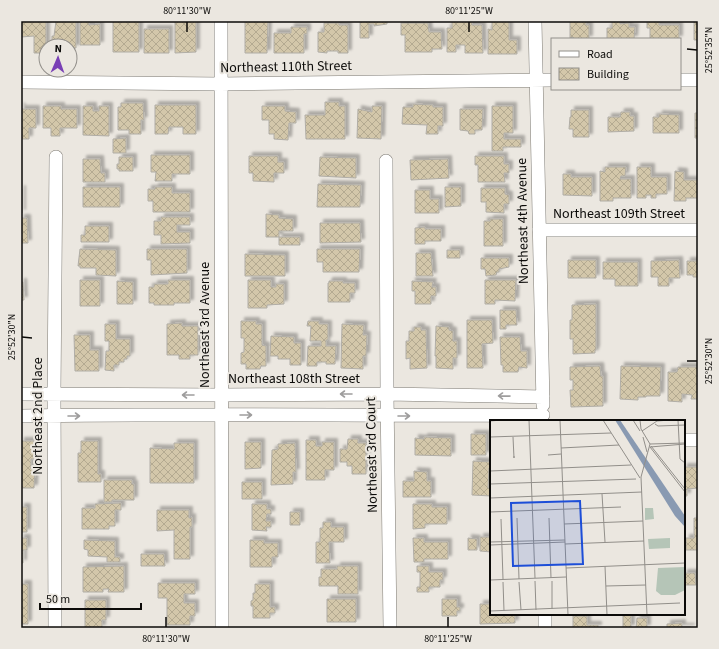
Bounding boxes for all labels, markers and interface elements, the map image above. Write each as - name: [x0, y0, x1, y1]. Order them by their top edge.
- text: 80°11'30"W: [163, 4, 211, 18]
- text: 80°11'25"W: [445, 4, 493, 18]
- text: 25°52'35"N: [702, 27, 716, 73]
- north arrow: [38, 38, 78, 78]
- legend: [551, 38, 681, 90]
- text: N: [54, 41, 62, 56]
- text: Road: [587, 46, 613, 63]
- street label: Northeast 110th Street: [220, 56, 352, 78]
- text: Building: [587, 66, 629, 83]
- street label: Northeast 4th Avenue: [512, 158, 534, 284]
- street label: Northeast 109th Street: [553, 204, 685, 224]
- street label: Northeast 3rd Avenue: [195, 262, 215, 388]
- text: 25°52'30"N: [5, 314, 19, 360]
- text: 25°52'30"N: [702, 338, 716, 384]
- street label: Northeast 2nd Place: [28, 357, 48, 475]
- street label: Northeast 108th Street: [228, 369, 360, 389]
- one-way arrow: [340, 390, 353, 398]
- one-way arrow: [182, 391, 195, 399]
- one-way arrow: [498, 392, 511, 400]
- street label: Northeast 3rd Court: [361, 397, 383, 513]
- one-way arrow: [239, 411, 252, 419]
- one-way arrow: [67, 412, 80, 420]
- one-way arrow: [397, 412, 410, 420]
- inset map: [490, 420, 685, 615]
- scale bar: [40, 585, 141, 611]
- text: 50 m: [46, 591, 70, 608]
- text: 80°11'30"W: [142, 632, 190, 646]
- text: 80°11'25"W: [424, 632, 472, 646]

